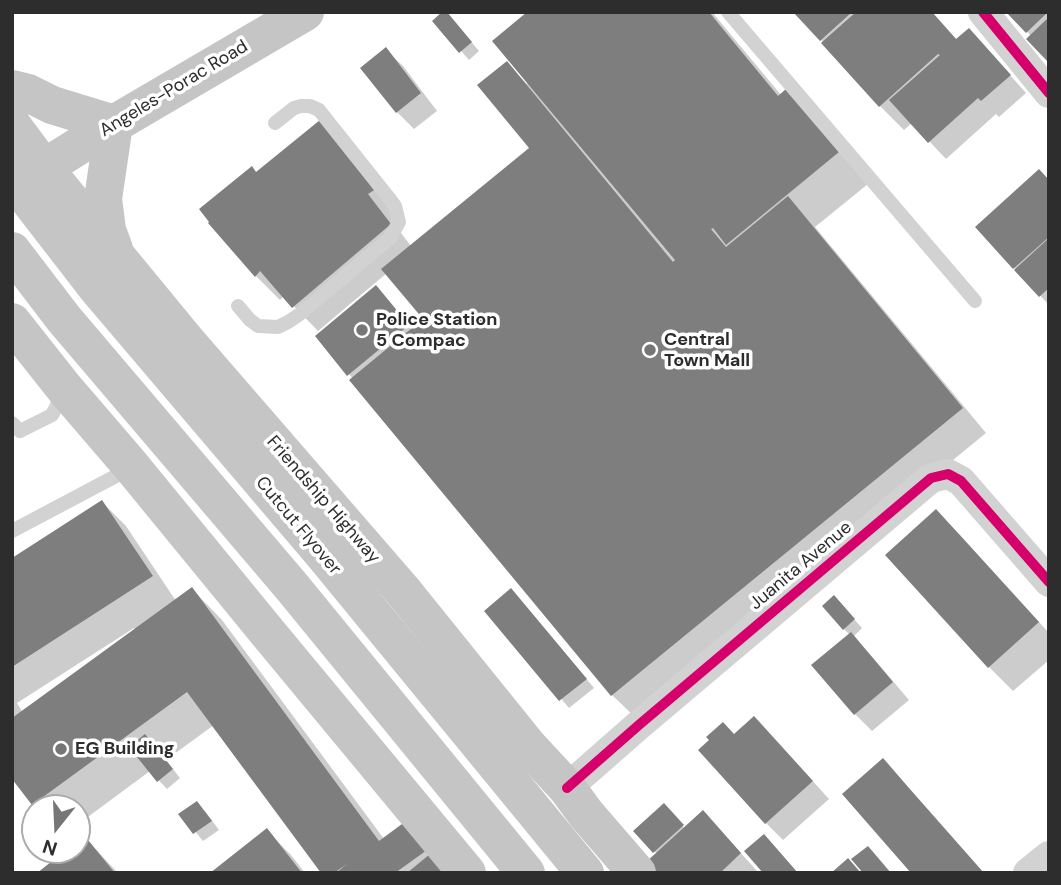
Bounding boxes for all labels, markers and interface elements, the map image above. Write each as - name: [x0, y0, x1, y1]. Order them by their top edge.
- street label: Angeles-Porac Road: [96, 36, 252, 142]
- place label: Police Station 5 Compac: [376, 309, 497, 352]
- marker: Police Station 5 Compac: [354, 322, 370, 338]
- place label: Central Town Mall: [664, 329, 750, 372]
- marker: Central Town Mall: [642, 342, 658, 358]
- street label: Friendship Highway: [262, 432, 384, 568]
- street label: Cutcut Flyover: [251, 473, 345, 579]
- street label: Juanita Avenue: [746, 517, 856, 615]
- place label: EG Building: [75, 738, 175, 760]
- marker: EG Building: [53, 741, 69, 757]
- north arrow: [21, 794, 91, 864]
- text: N: [40, 834, 60, 862]

